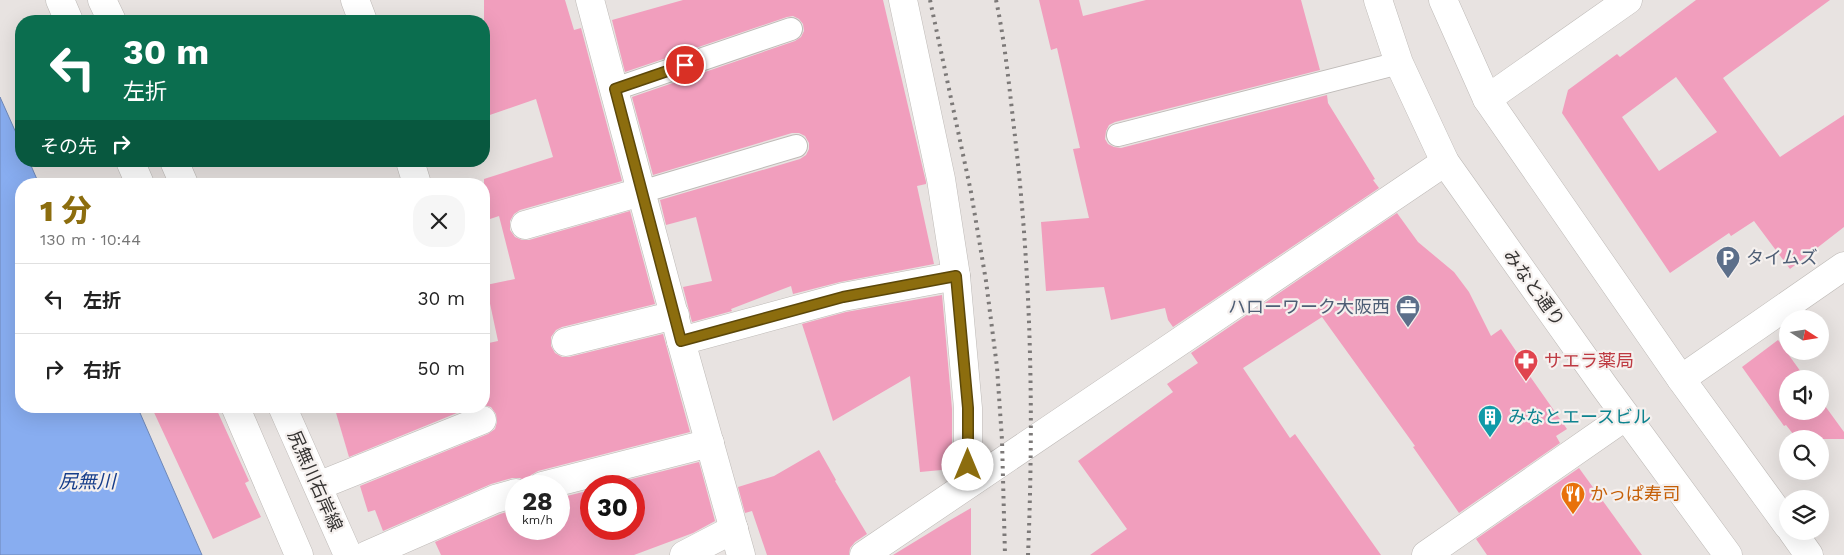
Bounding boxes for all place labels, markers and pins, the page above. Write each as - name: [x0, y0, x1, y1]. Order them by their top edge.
- pin: [664, 44, 706, 86]
- parking icon: タイムズ: [1715, 245, 1741, 279]
- place label: タイムズ: [1746, 247, 1818, 268]
- office icon: ハローワーク大阪西: [1395, 294, 1421, 328]
- place label: ハローワーク大阪西: [1228, 296, 1390, 317]
- pharmacy icon: サエラ薬局: [1513, 348, 1539, 382]
- place label: サエラ薬局: [1544, 350, 1634, 371]
- building icon: みなとエースビル: [1477, 404, 1503, 438]
- place label: みなとエースビル: [1508, 406, 1651, 427]
- restaurant icon: かっぱ寿司: [1560, 481, 1586, 515]
- place label: かっぱ寿司: [1590, 483, 1680, 504]

